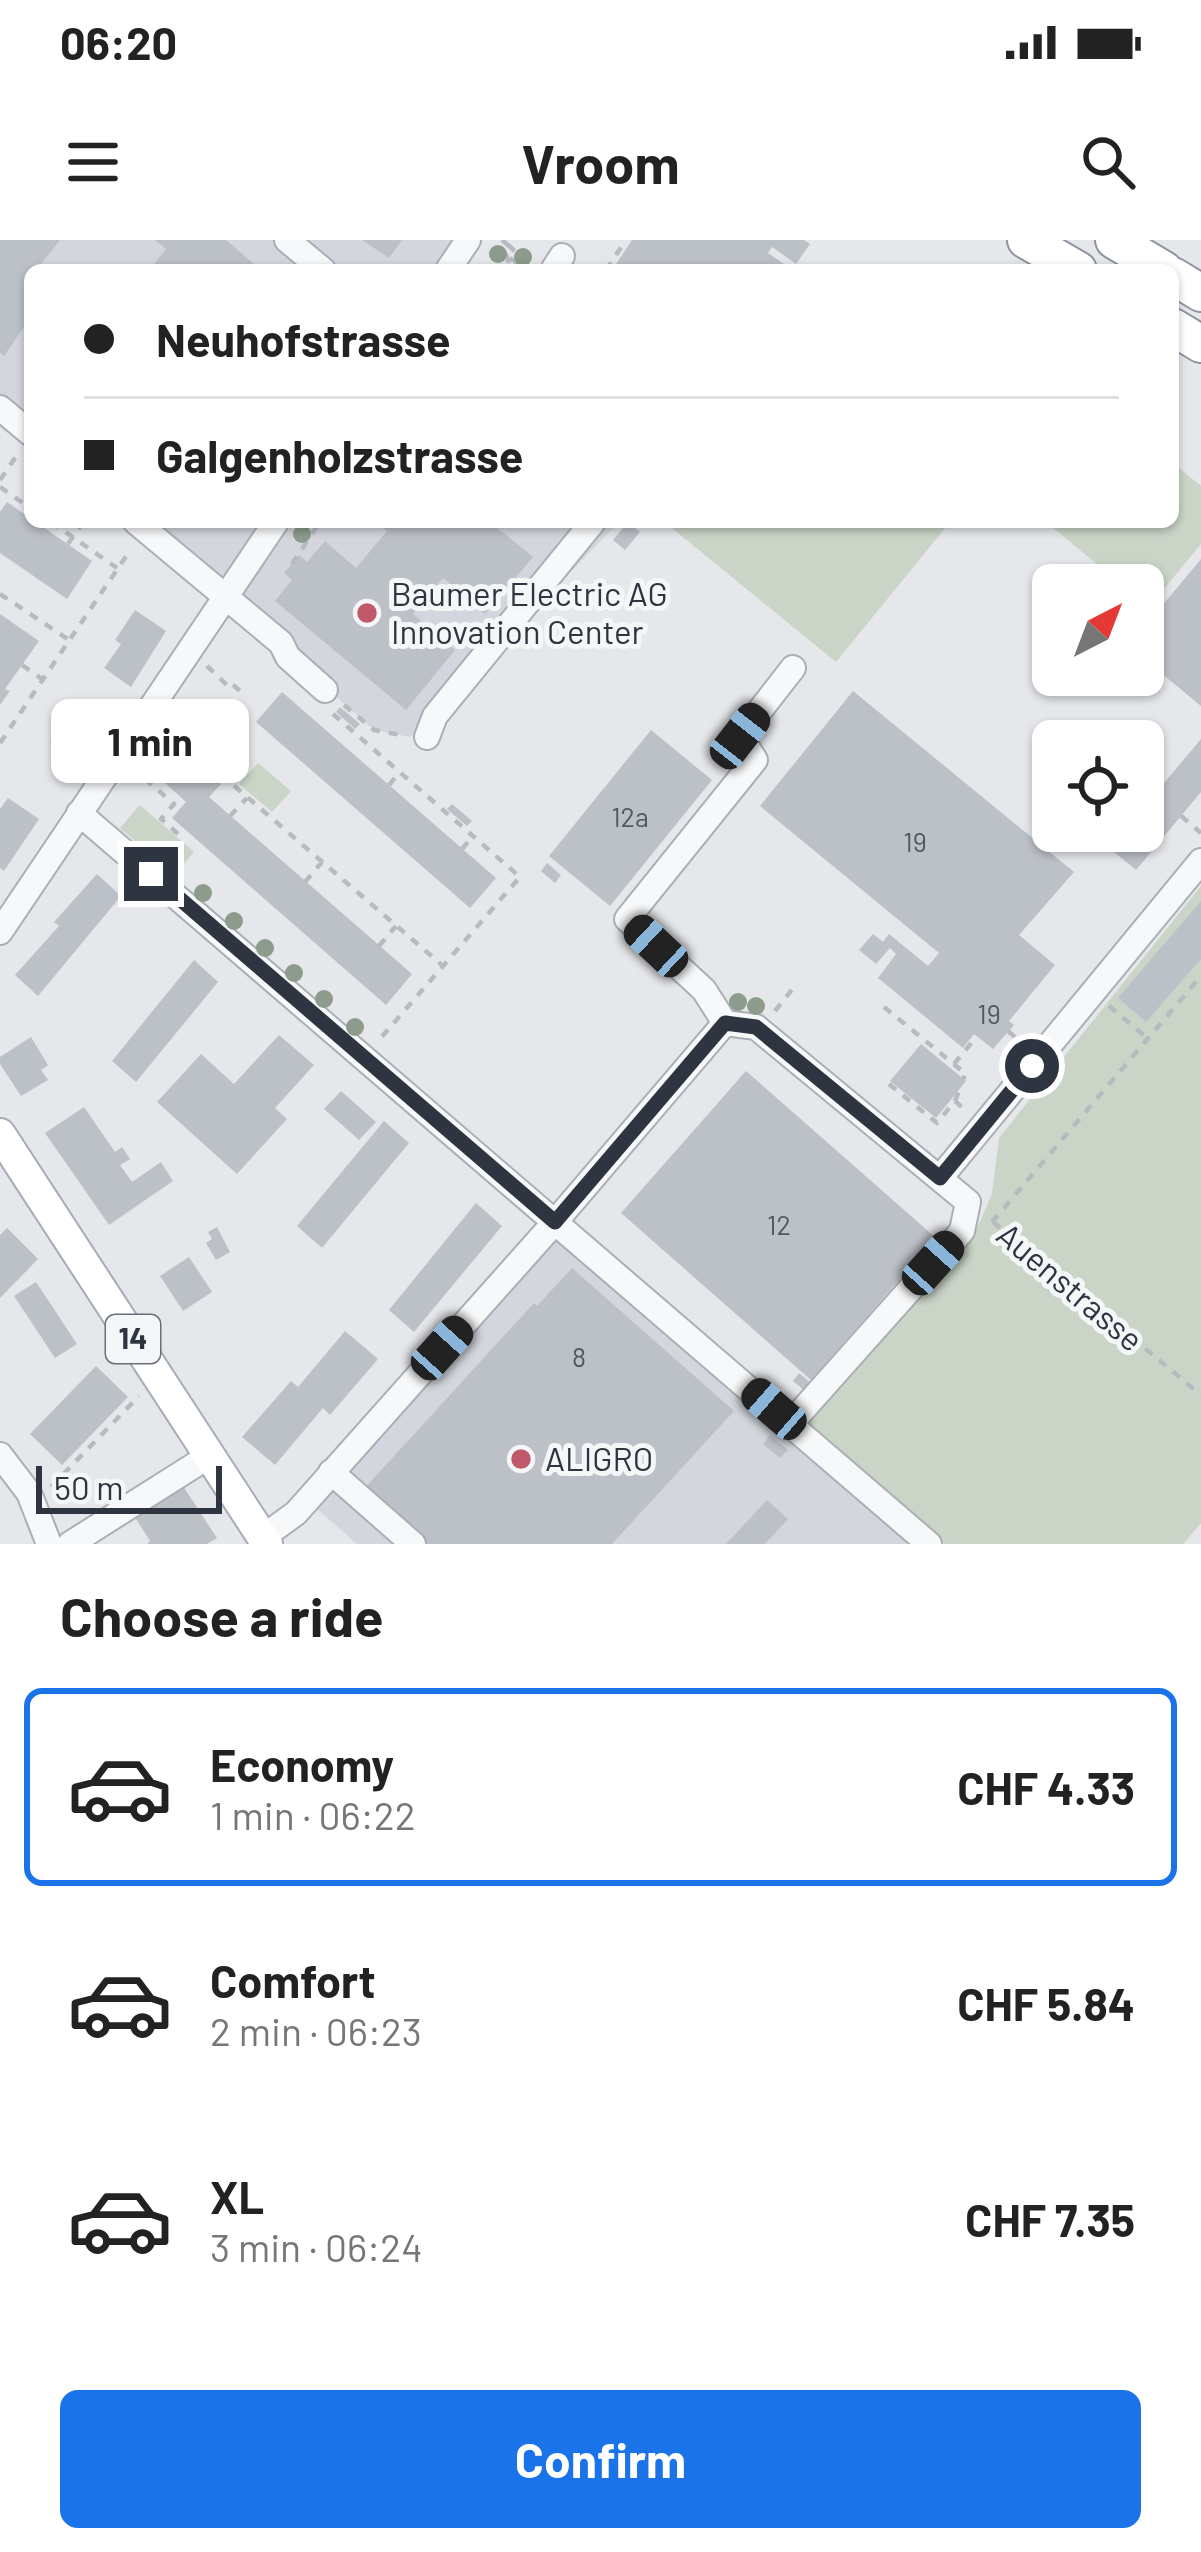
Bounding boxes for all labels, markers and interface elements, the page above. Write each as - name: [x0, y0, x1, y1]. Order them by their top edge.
- text: 06:20: [60, 15, 177, 69]
- icon: menu: [60, 129, 126, 195]
- icon: search: [1075, 129, 1141, 195]
- text: Vroom: [522, 130, 679, 195]
- text: Neuhofstrasse: [156, 312, 451, 366]
- text: Galgenholzstrasse: [156, 428, 523, 482]
- north arrow: [1032, 564, 1164, 696]
- map controls: [1032, 564, 1164, 852]
- place label: Baumer Electric AG Innovation Center: [391, 573, 668, 651]
- marker: Baumer Electric AG Innovation Center: [354, 600, 380, 626]
- car: [704, 697, 776, 775]
- callout: 1 min: [52, 700, 250, 784]
- text: 1 min: [107, 717, 193, 764]
- button: locate: [1032, 720, 1164, 852]
- house number: 12a: [611, 800, 649, 832]
- house number: 19: [903, 825, 927, 857]
- route end: [124, 847, 178, 901]
- car: [617, 908, 695, 984]
- house number: 19: [977, 997, 1001, 1029]
- route start: [1005, 1039, 1059, 1093]
- house number: 12: [767, 1208, 791, 1240]
- street label: Auenstrasse: [989, 1214, 1152, 1359]
- car: [896, 1224, 970, 1302]
- car: [405, 1309, 479, 1387]
- road number: 14: [106, 1315, 160, 1363]
- house number: 8: [572, 1340, 586, 1372]
- car: [735, 1372, 813, 1446]
- place label: ALIGRO: [545, 1438, 653, 1478]
- marker: ALIGRO: [508, 1446, 534, 1472]
- scale bar: [36, 1460, 222, 1513]
- text: 50 m: [54, 1467, 124, 1507]
- text: Choose a ride: [60, 1583, 384, 1648]
- icon: car: [66, 1733, 174, 1841]
- text: Economy: [210, 1737, 394, 1791]
- text: CHF 4.33: [957, 1760, 1135, 1814]
- text: 1 min · 06:22: [210, 1791, 416, 1838]
- icon: car: [66, 1949, 174, 2057]
- text: Comfort: [210, 1953, 376, 2007]
- text: CHF 5.84: [957, 1976, 1135, 2030]
- text: 2 min · 06:23: [210, 2007, 422, 2054]
- icon: car: [66, 2165, 174, 2273]
- text: XL: [210, 2169, 264, 2223]
- text: CHF 7.35: [965, 2192, 1135, 2246]
- text: 3 min · 06:24: [210, 2223, 423, 2270]
- button: Confirm: [60, 2390, 1141, 2528]

